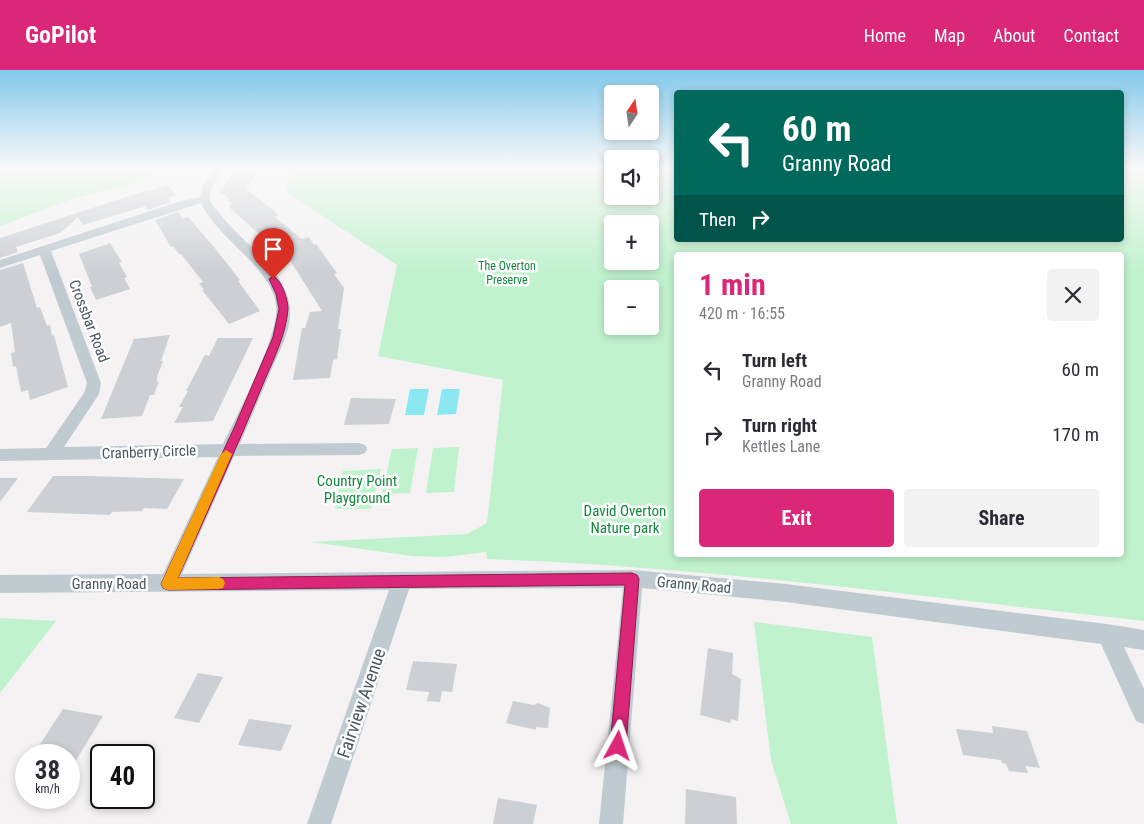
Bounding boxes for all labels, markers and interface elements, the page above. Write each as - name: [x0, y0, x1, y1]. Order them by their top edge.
- text: GoPilot: [25, 21, 96, 49]
- text: Home: [864, 25, 906, 46]
- text: Map: [934, 25, 965, 46]
- text: About: [993, 25, 1035, 46]
- text: Contact: [1063, 25, 1119, 46]
- north arrow: [604, 85, 659, 140]
- map controls: [604, 85, 659, 335]
- text: 60 m: [782, 109, 851, 150]
- icon: left: [699, 110, 764, 175]
- button: sound: [604, 150, 659, 205]
- text: Granny Road: [782, 151, 892, 176]
- icon: right: [746, 205, 774, 233]
- text: Then: [699, 208, 736, 231]
- button: +: [604, 215, 659, 270]
- pin: [252, 228, 294, 279]
- icon: arrive: [259, 235, 287, 263]
- park label: The Overton Preserve: [478, 259, 536, 287]
- text: 1 min: [699, 267, 766, 302]
- button: close: [1047, 269, 1099, 321]
- street label: Crossbar Road: [65, 277, 113, 365]
- button: −: [604, 280, 659, 335]
- text: 420 m · 16:55: [699, 304, 785, 323]
- text: Turn left: [742, 349, 807, 372]
- icon: left: [699, 356, 727, 384]
- text: 60 m: [1062, 358, 1099, 381]
- text: Granny Road: [742, 372, 822, 391]
- text: Turn right: [742, 414, 817, 437]
- icon: right: [699, 421, 727, 449]
- text: 170 m: [1052, 423, 1099, 446]
- text: Kettles Lane: [742, 437, 820, 456]
- street label: Cranberry Circle: [102, 441, 196, 463]
- park label: Country Point Playground: [317, 472, 397, 507]
- button: Exit: [699, 489, 894, 547]
- button: Share: [904, 489, 1099, 547]
- park label: David Overton Nature park: [584, 502, 666, 537]
- street label: Granny Road: [656, 573, 732, 597]
- street label: Granny Road: [72, 575, 146, 593]
- street label: Fairview Avenue: [332, 645, 390, 761]
- position arrow: [591, 719, 643, 771]
- speed limit sign: 40: [90, 744, 155, 809]
- text: 38: [35, 756, 60, 785]
- text: km/h: [35, 782, 60, 796]

